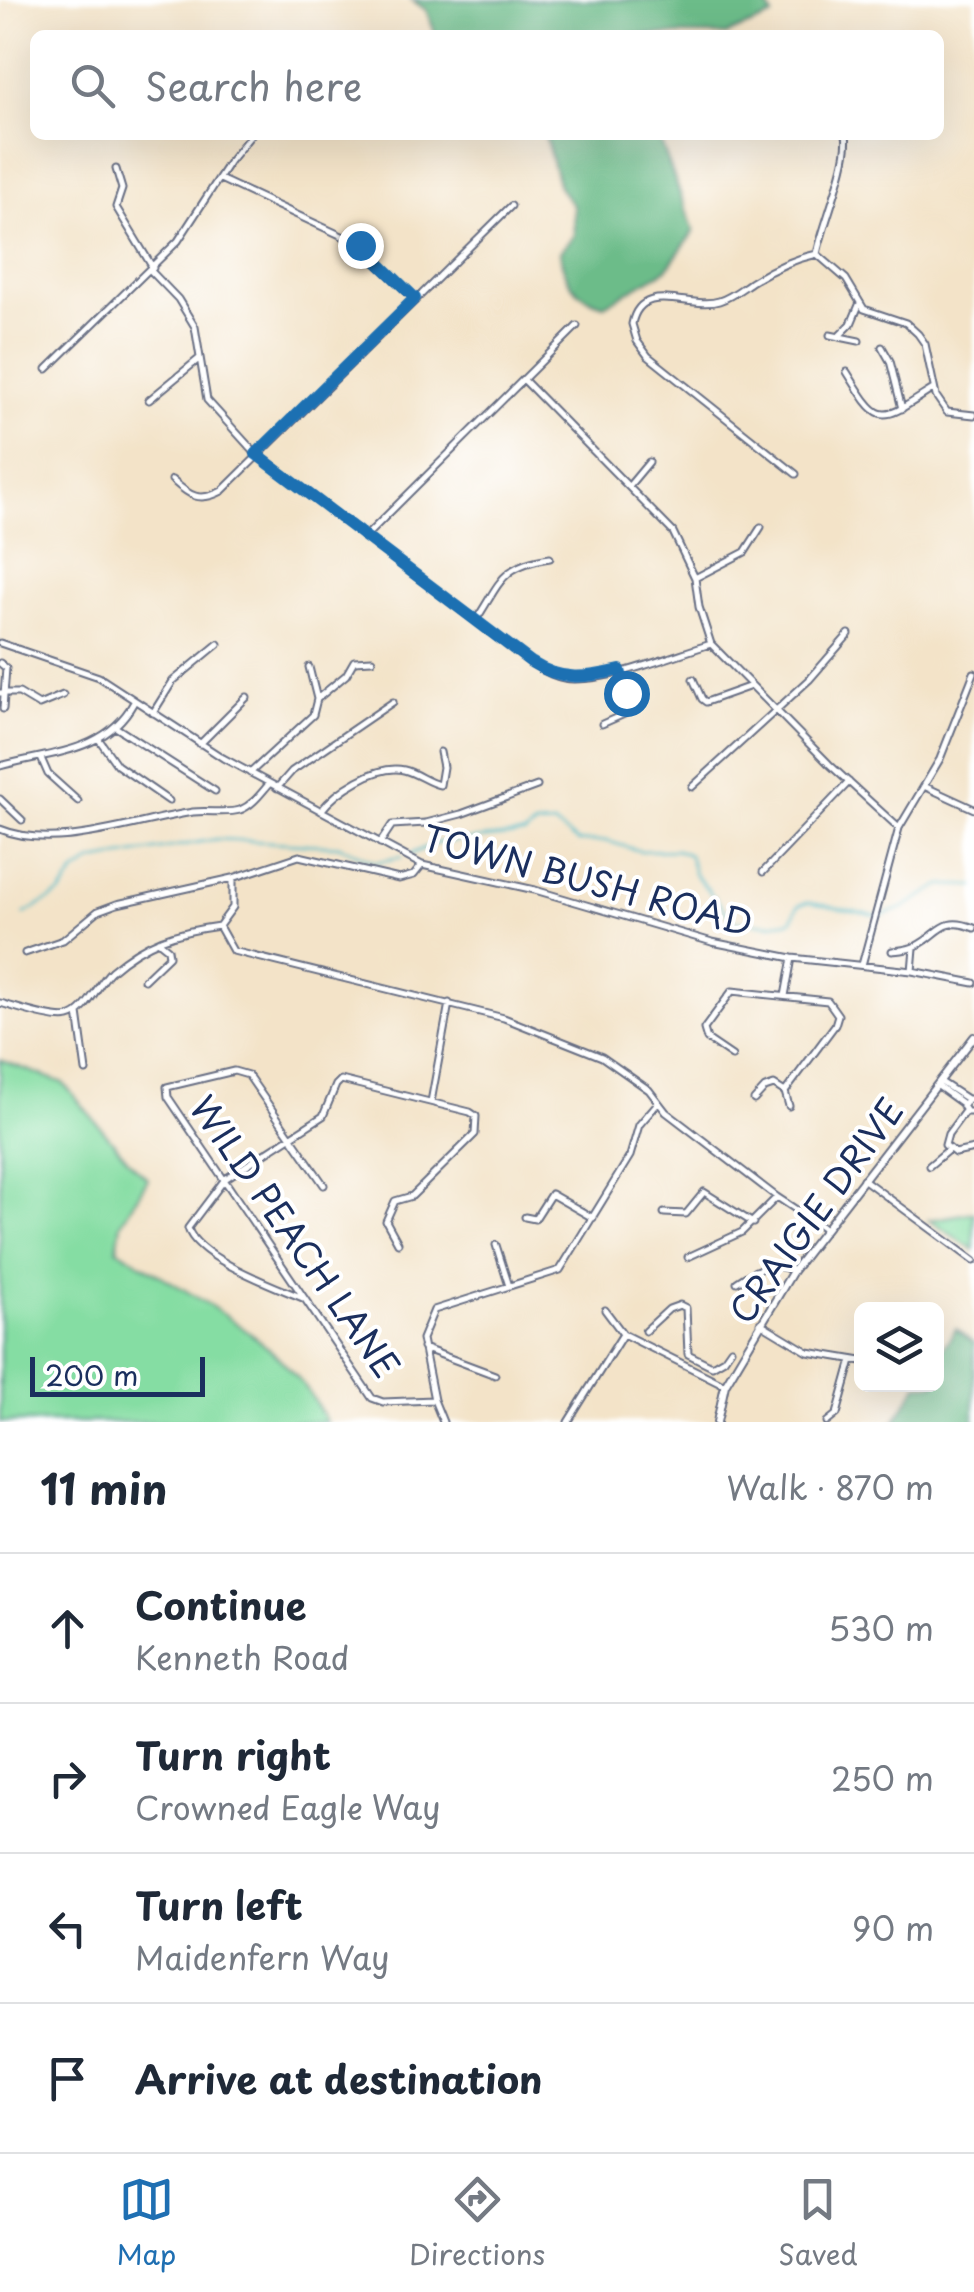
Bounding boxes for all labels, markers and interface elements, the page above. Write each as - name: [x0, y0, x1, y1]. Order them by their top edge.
- search box: [30, 30, 944, 140]
- text: Search here: [145, 57, 362, 114]
- icon: search: [65, 58, 120, 113]
- route end: [338, 223, 384, 269]
- route start: [604, 671, 650, 717]
- street label: TOWN BUSH ROAD: [417, 809, 759, 949]
- street label: WILD PEACH LANE: [178, 1084, 414, 1388]
- street label: CRAIGIE DRIVE: [715, 1086, 915, 1334]
- map controls: [854, 1302, 944, 1392]
- button: layers: [854, 1302, 944, 1392]
- scale bar: [30, 1352, 205, 1396]
- text: 200 m: [45, 1353, 138, 1396]
- text: 11 min: [40, 1456, 167, 1519]
- text: Walk · 870 m: [726, 1463, 934, 1511]
- text: Continue: [135, 1576, 306, 1633]
- icon: ahead: [40, 1601, 95, 1656]
- text: 530 m: [828, 1604, 934, 1652]
- text: Kenneth Road: [135, 1633, 349, 1681]
- text: Turn right: [135, 1726, 331, 1783]
- icon: right: [40, 1751, 95, 1806]
- text: 250 m: [831, 1754, 934, 1802]
- text: Crowned Eagle Way: [135, 1783, 441, 1831]
- text: Turn left: [135, 1876, 303, 1933]
- icon: left: [40, 1901, 95, 1956]
- text: 90 m: [852, 1904, 934, 1952]
- text: Maidenfern Way: [135, 1933, 390, 1981]
- text: Arrive at destination: [135, 2050, 543, 2107]
- icon: arrive: [40, 2051, 95, 2106]
- tab: Map: [116, 2172, 176, 2275]
- tab: Directions: [409, 2172, 545, 2275]
- tab: Saved: [778, 2172, 858, 2275]

